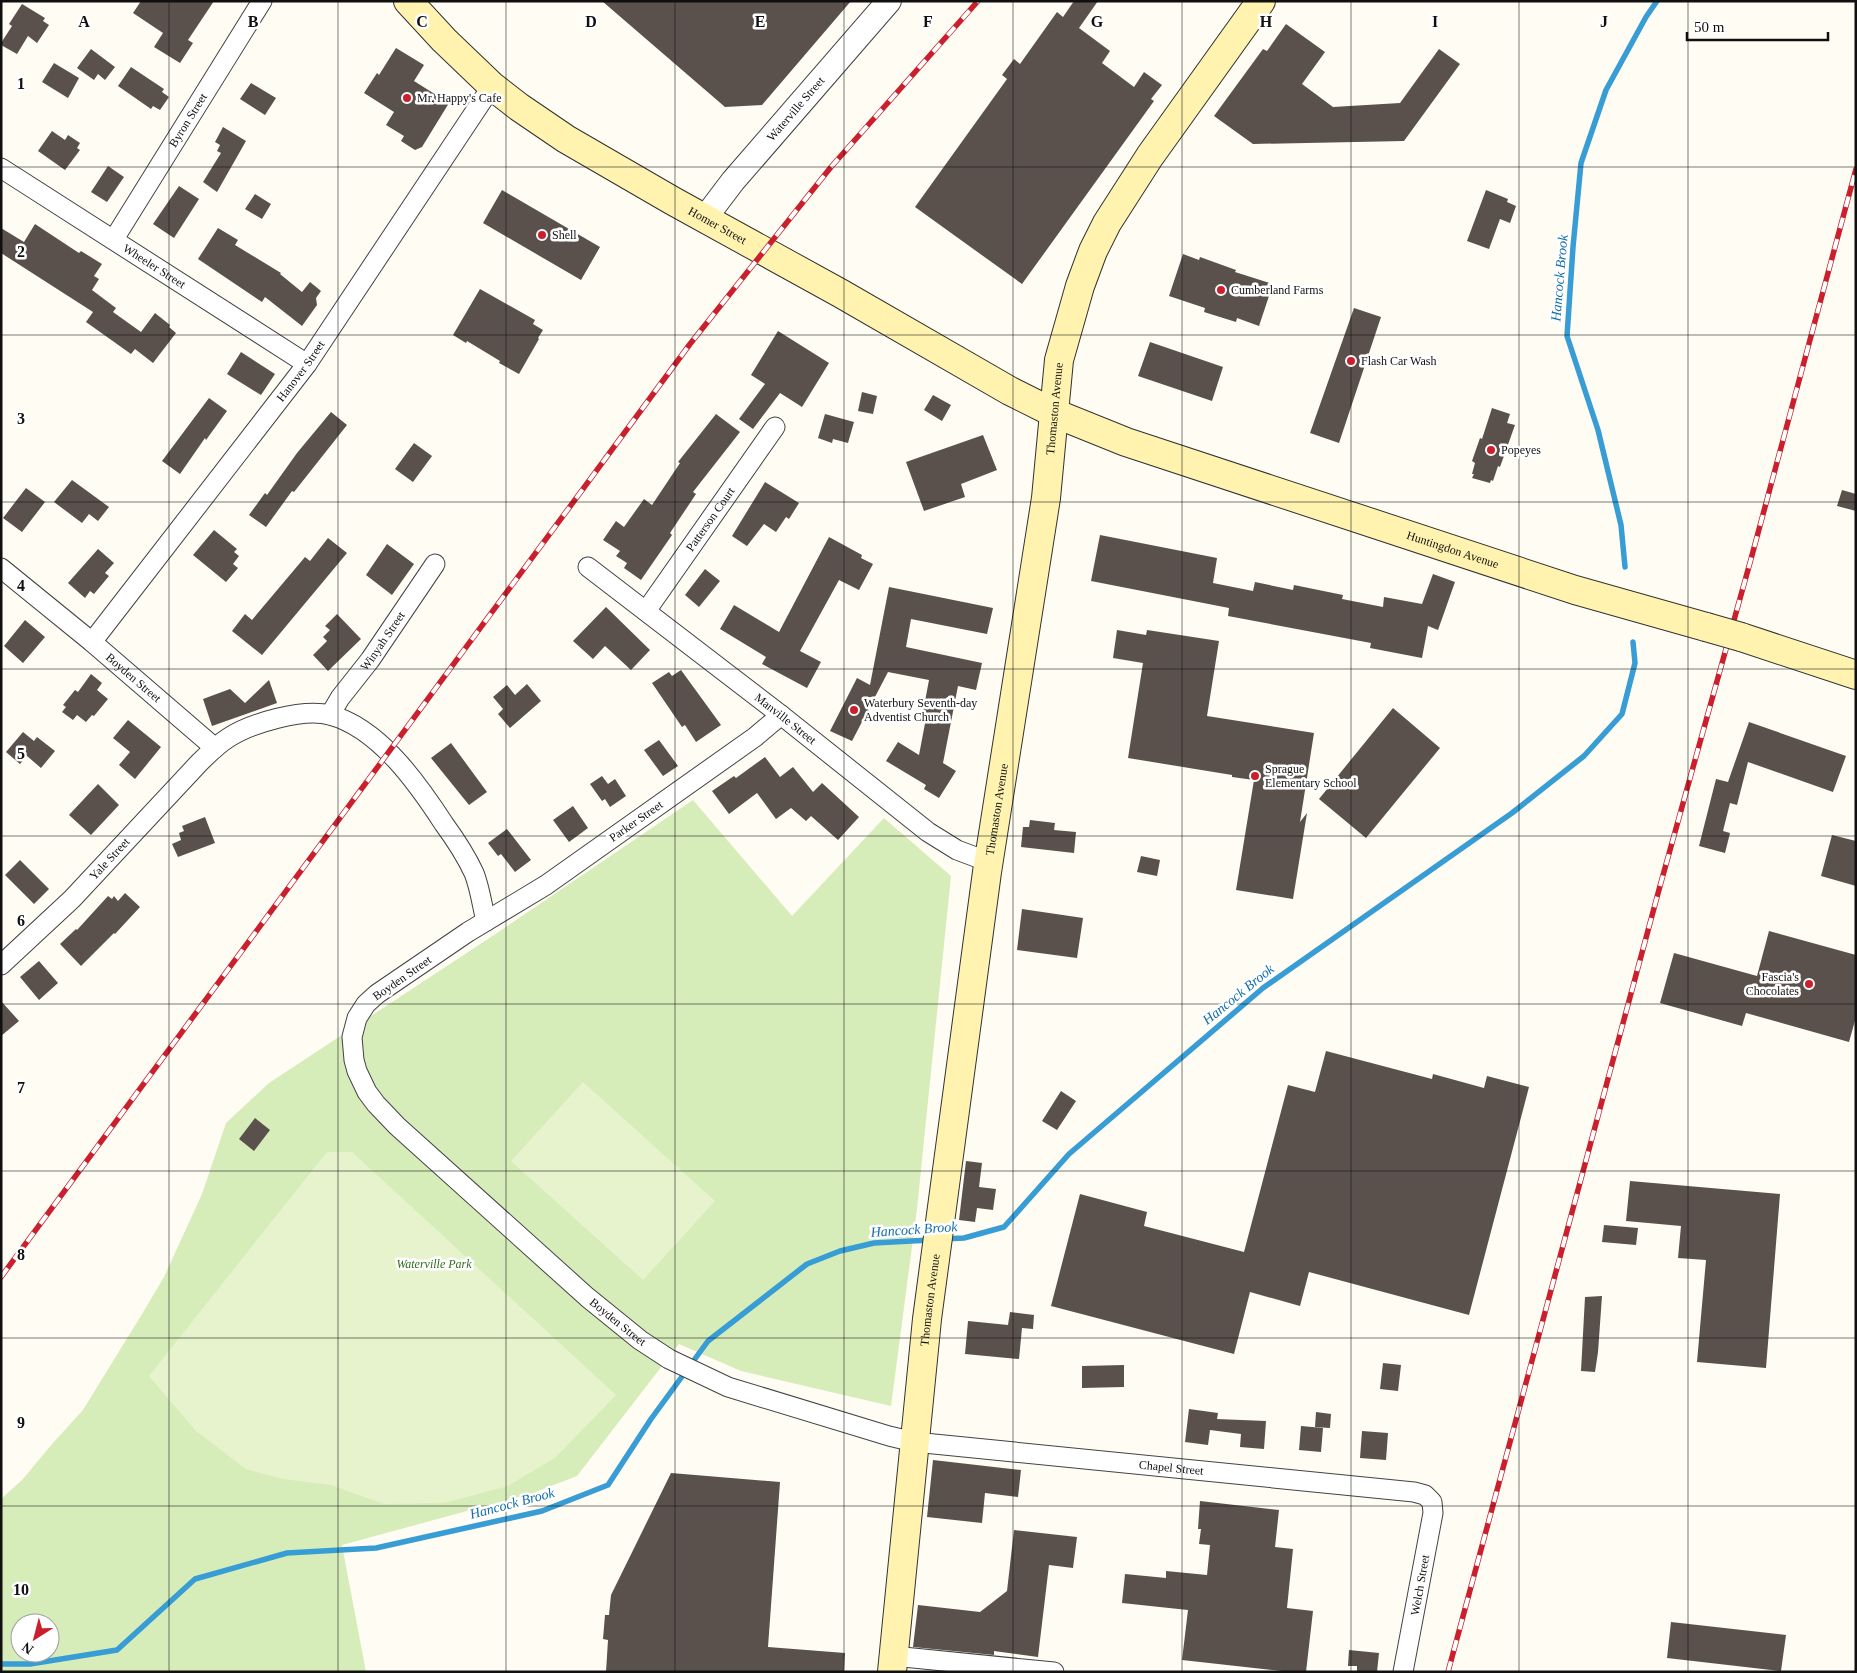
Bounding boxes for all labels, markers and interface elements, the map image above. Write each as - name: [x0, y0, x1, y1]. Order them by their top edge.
- scale bar: [1687, 10, 1828, 42]
- text: A: [78, 13, 90, 30]
- text: B: [248, 13, 259, 30]
- text: C: [416, 13, 428, 30]
- text: D: [585, 13, 597, 30]
- text: E: [755, 13, 765, 30]
- text: F: [923, 13, 933, 30]
- text: G: [1091, 13, 1104, 30]
- text: H: [1260, 13, 1273, 30]
- text: I: [1432, 13, 1438, 30]
- text: J: [1600, 13, 1608, 30]
- text: 50 m: [1694, 19, 1725, 35]
- street label: Waterville Street: [764, 73, 828, 144]
- text: 1: [17, 75, 25, 92]
- street label: Byron Street: [166, 90, 210, 150]
- place label: Mr. Happy's Cafe: [417, 91, 501, 105]
- marker: Mr. Happy's Cafe: [401, 92, 413, 104]
- street label: Homer Street: [686, 204, 750, 247]
- place label: Shell: [552, 228, 577, 242]
- marker: Shell: [536, 229, 548, 241]
- water label: Hancock Brook: [1548, 233, 1571, 323]
- street label: Wheeler Street: [120, 241, 189, 292]
- text: 2: [17, 243, 25, 260]
- place label: Cumberland Farms: [1231, 283, 1324, 297]
- marker: Cumberland Farms: [1215, 284, 1227, 296]
- street label: Hanover Street: [274, 337, 328, 404]
- place label: Flash Car Wash: [1361, 354, 1436, 368]
- marker: Flash Car Wash: [1345, 355, 1357, 367]
- street label: Thomaston Avenue: [1043, 362, 1066, 456]
- text: 3: [17, 410, 25, 427]
- place label: Popeyes: [1501, 443, 1541, 457]
- marker: Popeyes: [1485, 444, 1497, 456]
- street label: Patterson Court: [683, 484, 738, 554]
- street label: Huntingdon Avenue: [1405, 528, 1501, 571]
- text: 4: [17, 577, 25, 594]
- street label: Winyah Street: [357, 608, 408, 673]
- street label: Boyden Street: [103, 650, 164, 706]
- street label: Manville Street: [752, 690, 820, 748]
- place label: Waterbury Seventh-day Adventist Church: [864, 696, 977, 724]
- marker: Waterbury Seventh-day Adventist Church: [848, 704, 860, 716]
- text: 5: [17, 745, 25, 762]
- place label: Sprague Elementary School: [1265, 762, 1357, 790]
- street label: Thomaston Avenue: [983, 763, 1011, 856]
- marker: Sprague Elementary School: [1249, 770, 1261, 782]
- street label: Parker Street: [606, 797, 666, 845]
- street label: Yale Street: [87, 834, 133, 883]
- text: 6: [17, 912, 25, 929]
- street label: Boyden Street: [370, 952, 435, 1003]
- water label: Hancock Brook: [1199, 961, 1277, 1028]
- place label: Fascia's Chocolates: [1746, 970, 1799, 998]
- marker: Fascia's Chocolates: [1803, 978, 1815, 990]
- text: 7: [17, 1079, 25, 1096]
- water label: Hancock Brook: [869, 1219, 959, 1240]
- text: 8: [17, 1246, 25, 1263]
- street label: Thomaston Avenue: [917, 1253, 943, 1347]
- park label: Waterville Park: [396, 1257, 472, 1271]
- street label: Boyden Street: [587, 1295, 649, 1349]
- text: 9: [17, 1414, 25, 1431]
- street label: Chapel Street: [1138, 1458, 1205, 1478]
- water label: Hancock Brook: [467, 1485, 557, 1522]
- street label: Welch Street: [1408, 1553, 1432, 1616]
- text: 10: [13, 1581, 29, 1598]
- north arrow: [10, 1613, 60, 1663]
- text: N: [19, 1639, 36, 1657]

